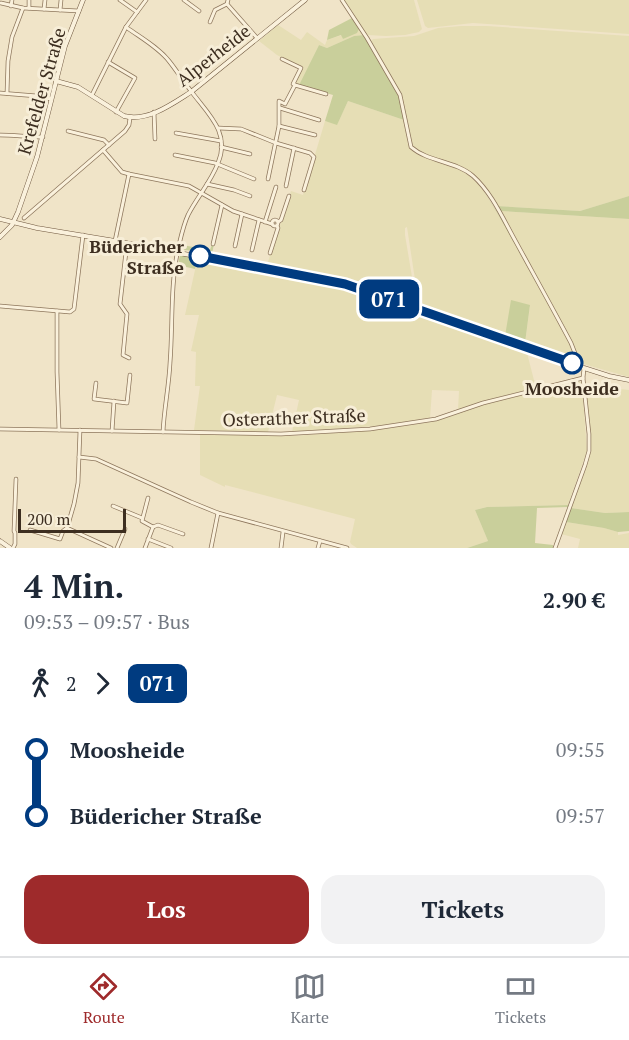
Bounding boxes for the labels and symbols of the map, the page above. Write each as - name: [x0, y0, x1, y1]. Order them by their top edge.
- street label: Alperheide: [171, 18, 255, 92]
- street label: Krefelder Straße: [11, 25, 71, 157]
- place label: Büdericher Straße: [89, 234, 184, 279]
- marker: Büdericher Straße: [189, 245, 211, 267]
- line badge: 071: [354, 280, 424, 318]
- marker: Moosheide: [561, 352, 583, 374]
- place label: Moosheide: [525, 376, 619, 400]
- street label: Osterather Straße: [222, 403, 366, 431]
- scale bar: [18, 506, 126, 534]

